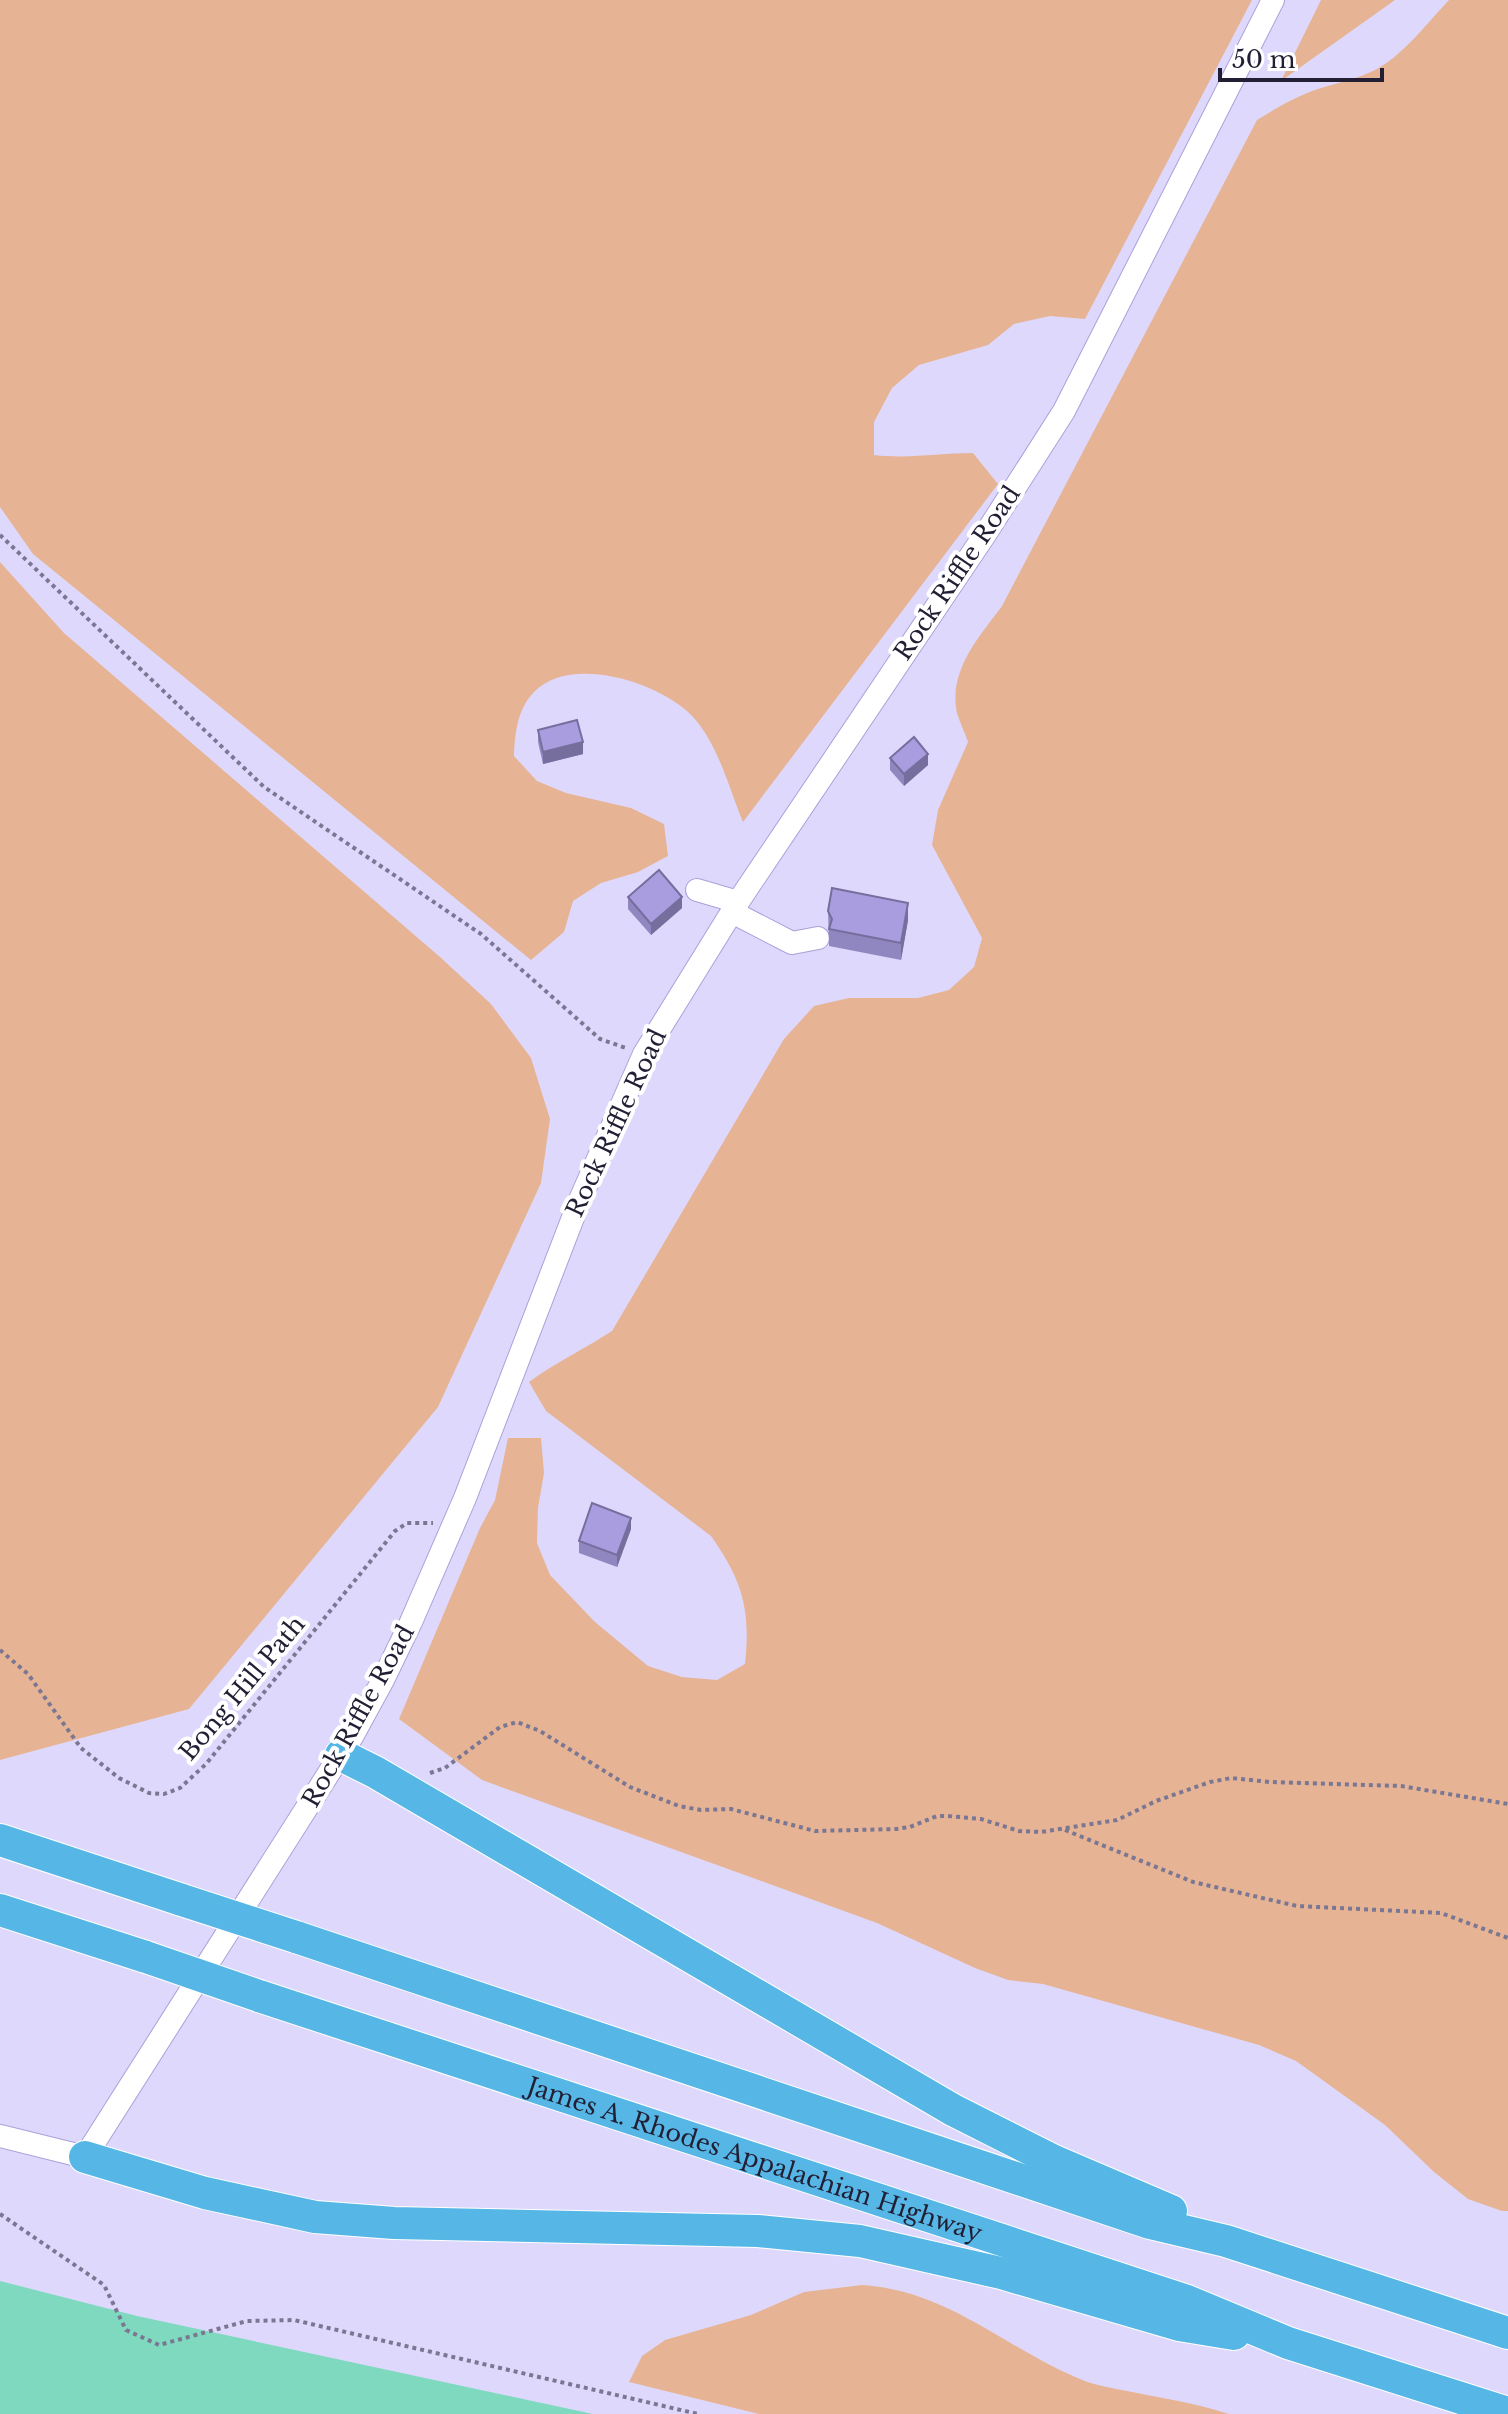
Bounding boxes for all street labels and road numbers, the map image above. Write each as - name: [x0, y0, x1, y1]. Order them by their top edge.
- street label: Rock Riffle Road: [888, 480, 1026, 666]
- street label: Rock Riffle Road: [560, 1024, 672, 1222]
- street label: Bong Hill Path: [173, 1610, 311, 1766]
- street label: Rock Riffle Road: [296, 1620, 420, 1812]
- street label: James A. Rhodes Appalachian Highway: [521, 2070, 987, 2247]

